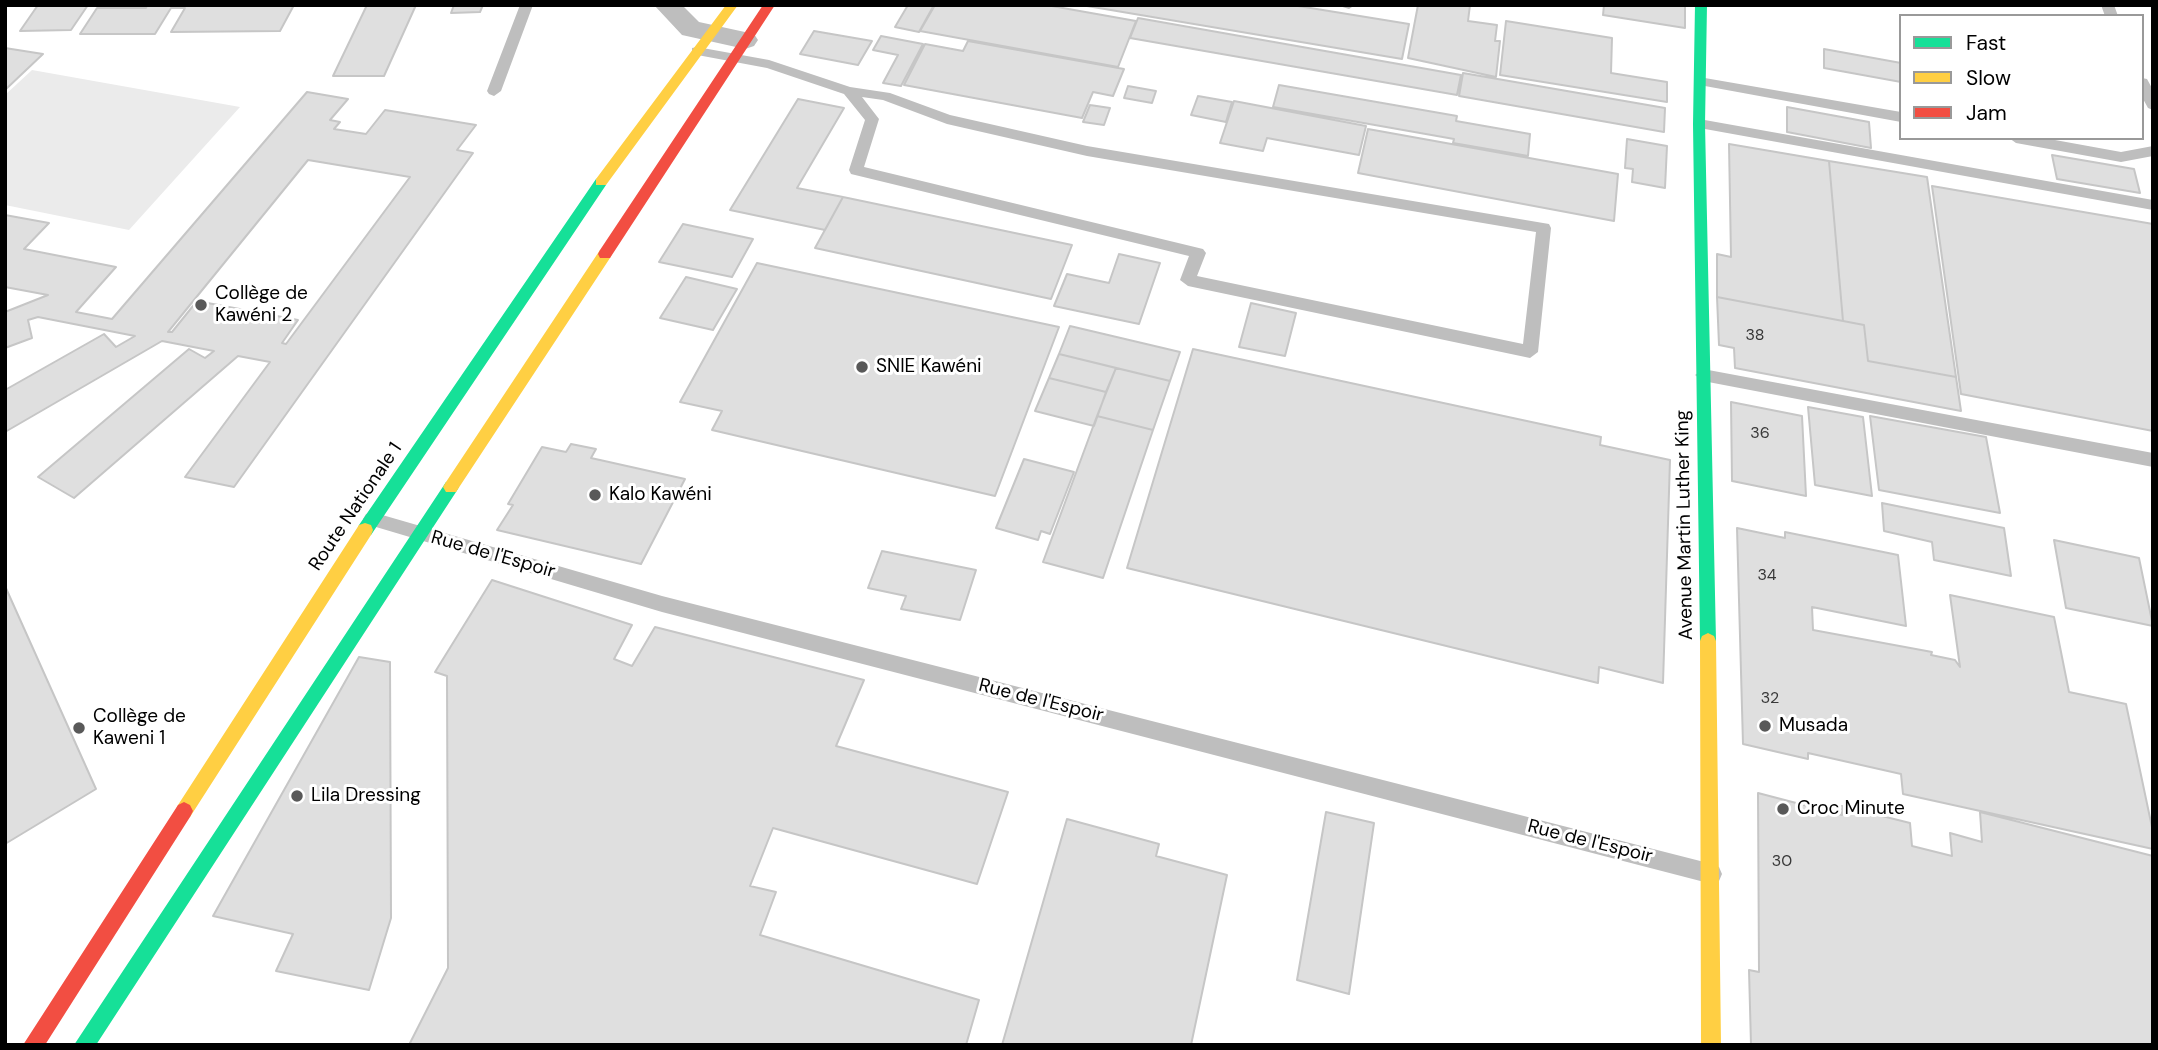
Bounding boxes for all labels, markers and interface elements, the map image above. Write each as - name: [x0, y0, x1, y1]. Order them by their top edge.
- legend: [1899, 14, 2144, 140]
- text: Fast: [1966, 29, 2006, 57]
- text: Slow: [1966, 64, 2011, 92]
- text: Jam: [1966, 99, 2007, 127]
- place label: Collège de Kawéni 2: [215, 283, 308, 327]
- marker: Collège de Kawéni 2: [193, 297, 209, 313]
- house number: 38: [1745, 326, 1765, 346]
- place label: SNIE Kawéni: [876, 356, 982, 378]
- marker: SNIE Kawéni: [854, 359, 870, 375]
- street label: Avenue Martin Luther King: [1672, 410, 1698, 640]
- house number: 36: [1750, 424, 1770, 444]
- street label: Route Nationale 1: [305, 439, 407, 575]
- place label: Kalo Kawéni: [609, 484, 712, 506]
- marker: Kalo Kawéni: [587, 487, 603, 503]
- street label: Rue de l'Espoir: [428, 526, 558, 584]
- house number: 34: [1757, 566, 1777, 586]
- street label: Rue de l'Espoir: [976, 674, 1106, 728]
- house number: 32: [1761, 689, 1779, 709]
- place label: Collège de Kaweni 1: [93, 706, 186, 750]
- place label: Musada: [1779, 715, 1848, 737]
- marker: Musada: [1757, 718, 1773, 734]
- marker: Collège de Kaweni 1: [71, 720, 87, 736]
- place label: Lila Dressing: [311, 785, 421, 807]
- marker: Lila Dressing: [289, 788, 305, 804]
- place label: Croc Minute: [1797, 798, 1905, 820]
- marker: Croc Minute: [1775, 801, 1791, 817]
- street label: Rue de l'Espoir: [1525, 815, 1655, 869]
- house number: 30: [1772, 852, 1792, 872]

